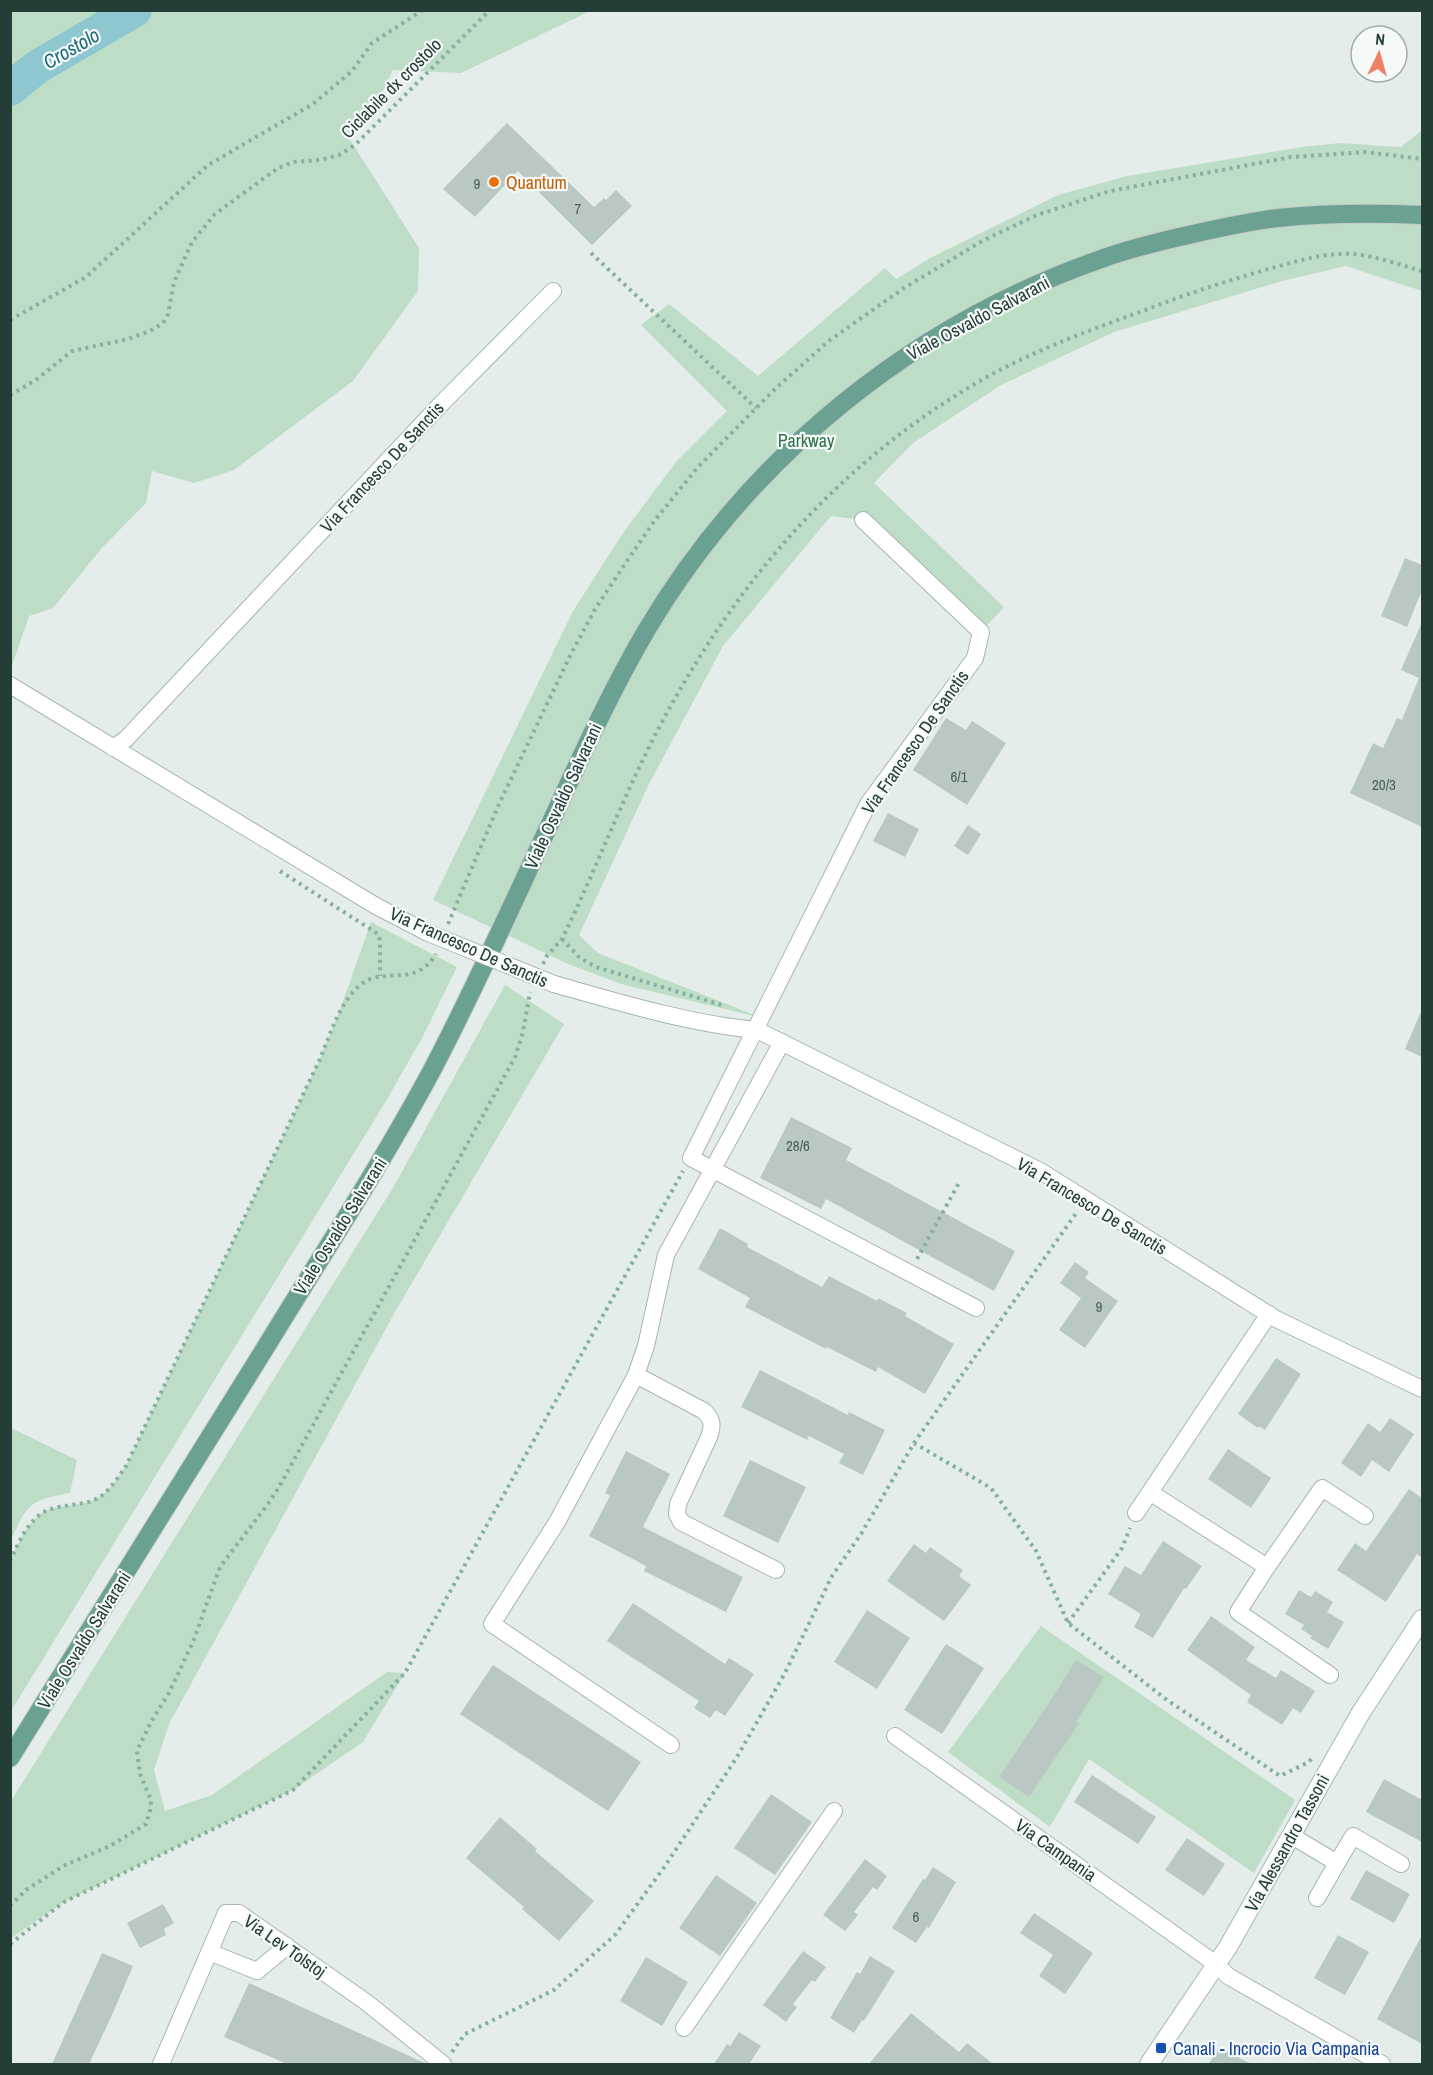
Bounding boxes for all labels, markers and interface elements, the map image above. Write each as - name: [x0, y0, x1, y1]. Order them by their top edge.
- water label: Crostolo: [38, 21, 104, 75]
- north arrow: [1349, 24, 1409, 84]
- text: N: [1375, 28, 1386, 50]
- street label: Ciclabile dx crostolo: [335, 32, 447, 144]
- place label: Quantum: [506, 170, 567, 195]
- house number: 9: [474, 173, 481, 194]
- marker: Quantum: [487, 175, 501, 189]
- house number: 7: [575, 198, 582, 219]
- street label: Viale Osvaldo Salvarani: [902, 270, 1054, 366]
- street label: Via Francesco De Sanctis: [314, 396, 450, 538]
- park label: Parkway: [778, 428, 835, 453]
- street label: Via Francesco De Sanctis: [856, 665, 974, 819]
- street label: Viale Osvaldo Salvarani: [518, 719, 608, 873]
- house number: 6/1: [950, 766, 968, 787]
- house number: 20/3: [1372, 774, 1396, 795]
- street label: Via Francesco De Sanctis: [386, 901, 552, 993]
- house number: 28/6: [786, 1135, 810, 1156]
- street label: Via Francesco De Sanctis: [1012, 1151, 1172, 1261]
- street label: Viale Osvaldo Salvarani: [288, 1152, 392, 1300]
- house number: 9: [1096, 1296, 1103, 1317]
- street label: Viale Osvaldo Salvarani: [32, 1566, 136, 1714]
- street label: Via Alessandro Tassoni: [1239, 1770, 1335, 1916]
- street label: Via Campania: [1010, 1813, 1102, 1887]
- house number: 6: [913, 1906, 920, 1927]
- street label: Via Lev Tolstoj: [239, 1908, 331, 1984]
- place label: Canali - Incrocio Via Campania: [1173, 2036, 1380, 2061]
- marker: Canali - Incrocio Via Campania: [1154, 2041, 1168, 2055]

